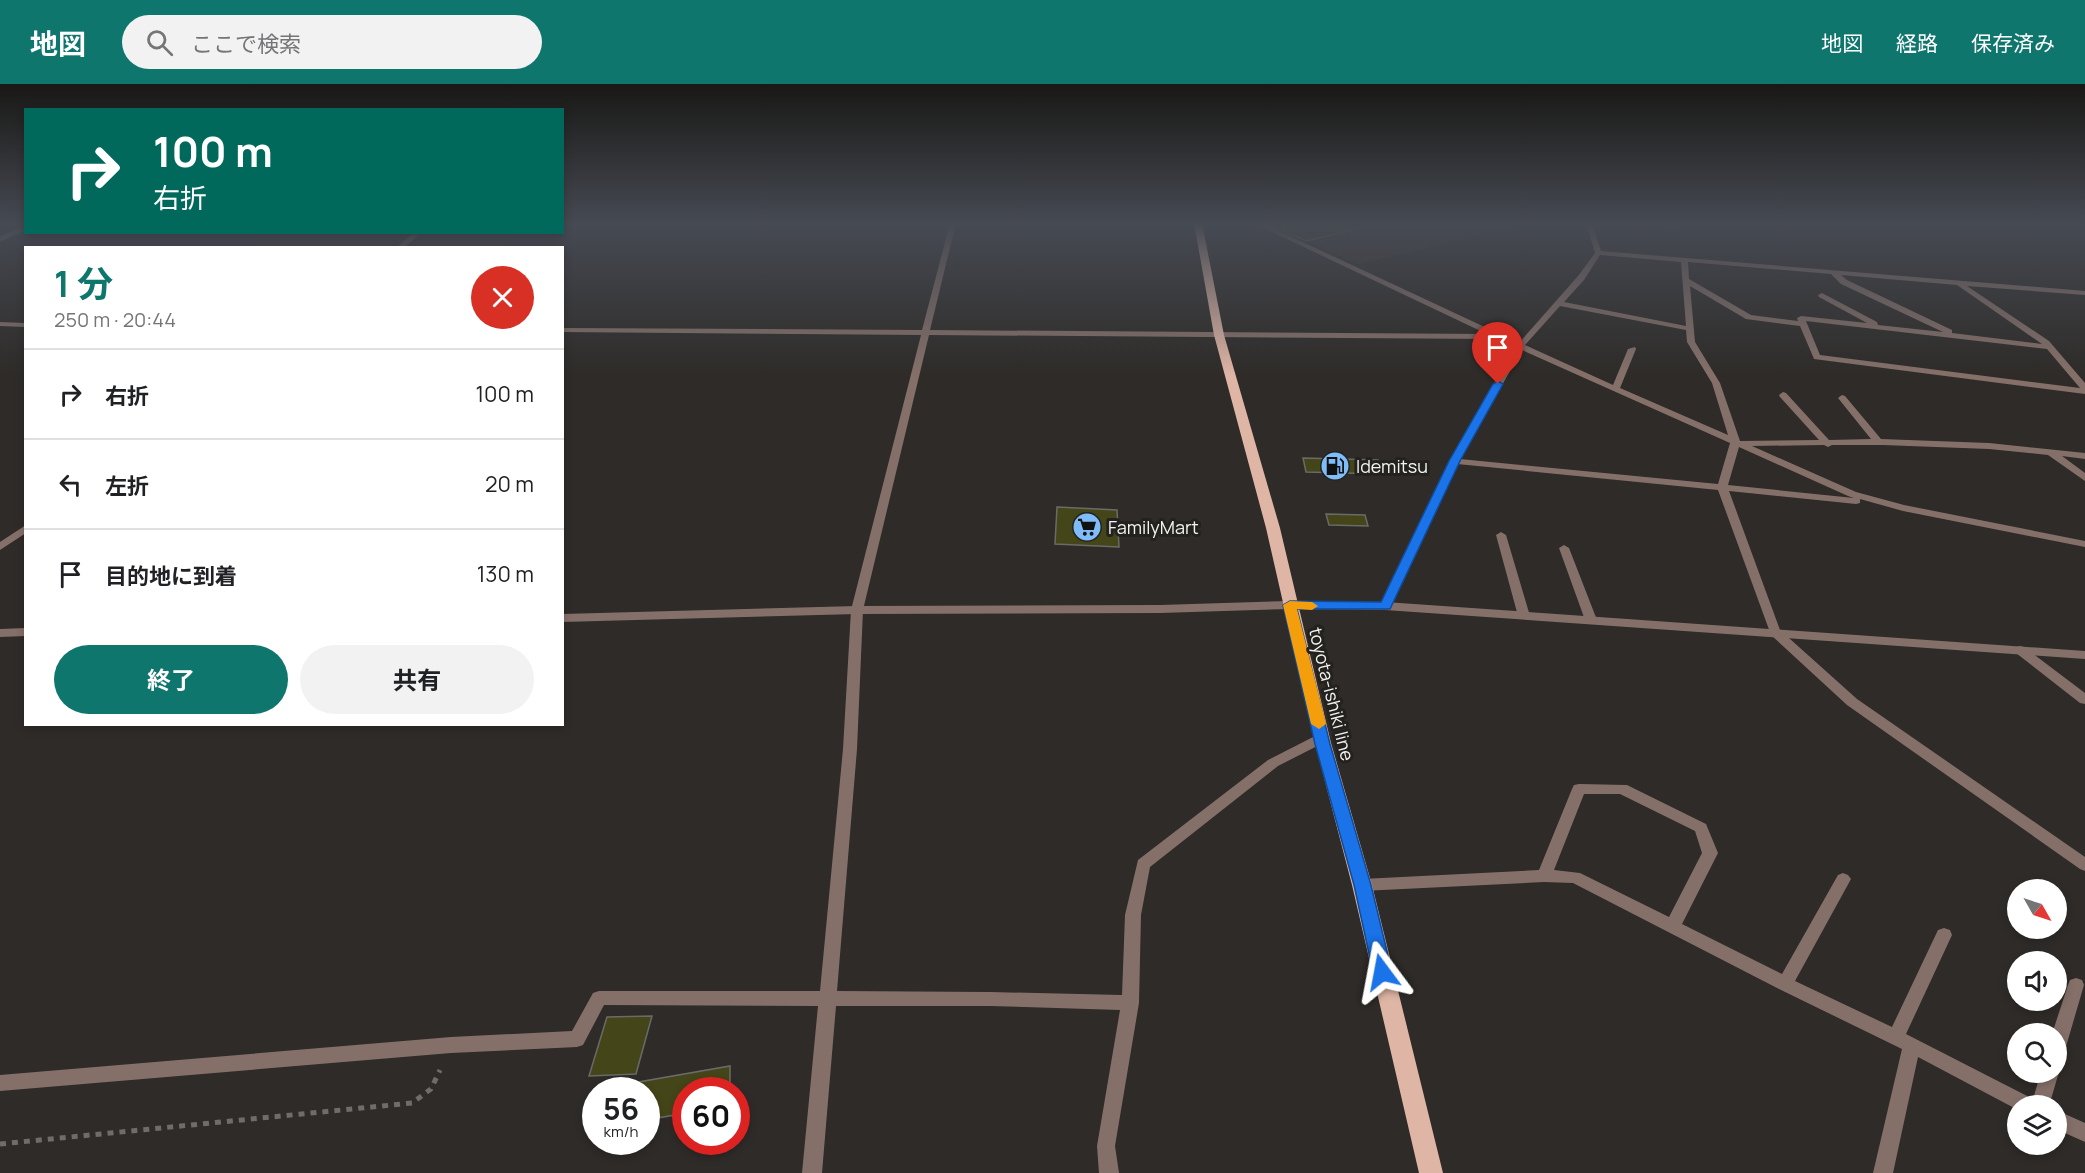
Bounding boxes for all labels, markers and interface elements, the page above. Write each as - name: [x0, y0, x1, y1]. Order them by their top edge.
- search box: [122, 15, 542, 69]
- text: 地図: [30, 24, 86, 62]
- icon: search: [143, 26, 176, 59]
- text: ここで検索: [191, 29, 301, 59]
- text: 地図: [1821, 29, 1863, 57]
- text: 経路: [1896, 29, 1938, 57]
- text: 保存済み: [1971, 29, 2055, 57]
- text: 100 m: [153, 122, 273, 180]
- icon: right: [54, 132, 132, 210]
- text: 右折: [153, 179, 207, 216]
- text: 1 分: [54, 259, 113, 308]
- button: close: [471, 266, 534, 329]
- text: 250 m · 20:44: [54, 306, 176, 333]
- pin: [1472, 322, 1523, 384]
- icon: arrive: [1481, 331, 1514, 364]
- icon: right: [54, 378, 87, 411]
- text: 100 m: [476, 379, 534, 409]
- text: 右折: [105, 381, 149, 411]
- fuel station icon: Idemitsu: [1319, 450, 1351, 482]
- place label: Idemitsu: [1356, 454, 1428, 478]
- icon: left: [54, 468, 87, 501]
- text: 20 m: [485, 469, 534, 499]
- text: 左折: [105, 471, 149, 501]
- supermarket icon: FamilyMart: [1071, 511, 1103, 543]
- place label: FamilyMart: [1108, 515, 1199, 539]
- icon: arrive: [54, 558, 87, 591]
- text: 130 m: [477, 559, 534, 589]
- text: 目的地に到着: [105, 561, 237, 591]
- street label: toyota-ishiki line: [1304, 625, 1360, 763]
- button: 終了: [54, 645, 288, 714]
- button: 共有: [300, 645, 534, 714]
- north arrow: [2007, 879, 2067, 939]
- map controls: [2007, 879, 2067, 1155]
- position arrow: [1350, 940, 1414, 1004]
- button: sound: [2007, 951, 2067, 1011]
- button: search: [2007, 1023, 2067, 1083]
- speed limit sign: 60: [672, 1077, 750, 1155]
- text: 56: [603, 1088, 639, 1129]
- button: layers: [2007, 1095, 2067, 1155]
- text: km/h: [604, 1121, 638, 1142]

